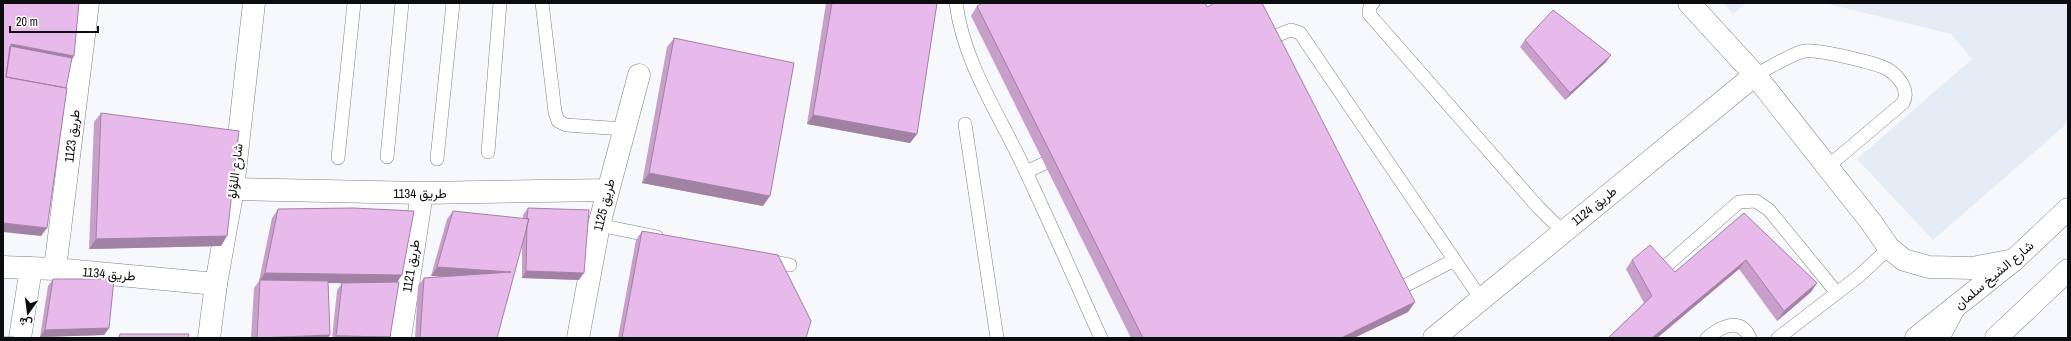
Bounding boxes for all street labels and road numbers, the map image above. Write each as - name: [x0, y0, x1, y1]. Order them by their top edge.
- street label: طريق 1123: [60, 108, 84, 164]
- street label: شارع اللؤلؤ: [223, 143, 248, 200]
- street label: طريق 1125: [589, 177, 619, 233]
- street label: طريق 1124: [1568, 183, 1620, 229]
- street label: طريق 1134: [393, 185, 447, 202]
- street label: شارع الشيخ سلمان: [1951, 237, 2038, 314]
- street label: طريق 1121: [398, 238, 424, 294]
- street label: طريق 1134: [82, 263, 136, 285]

